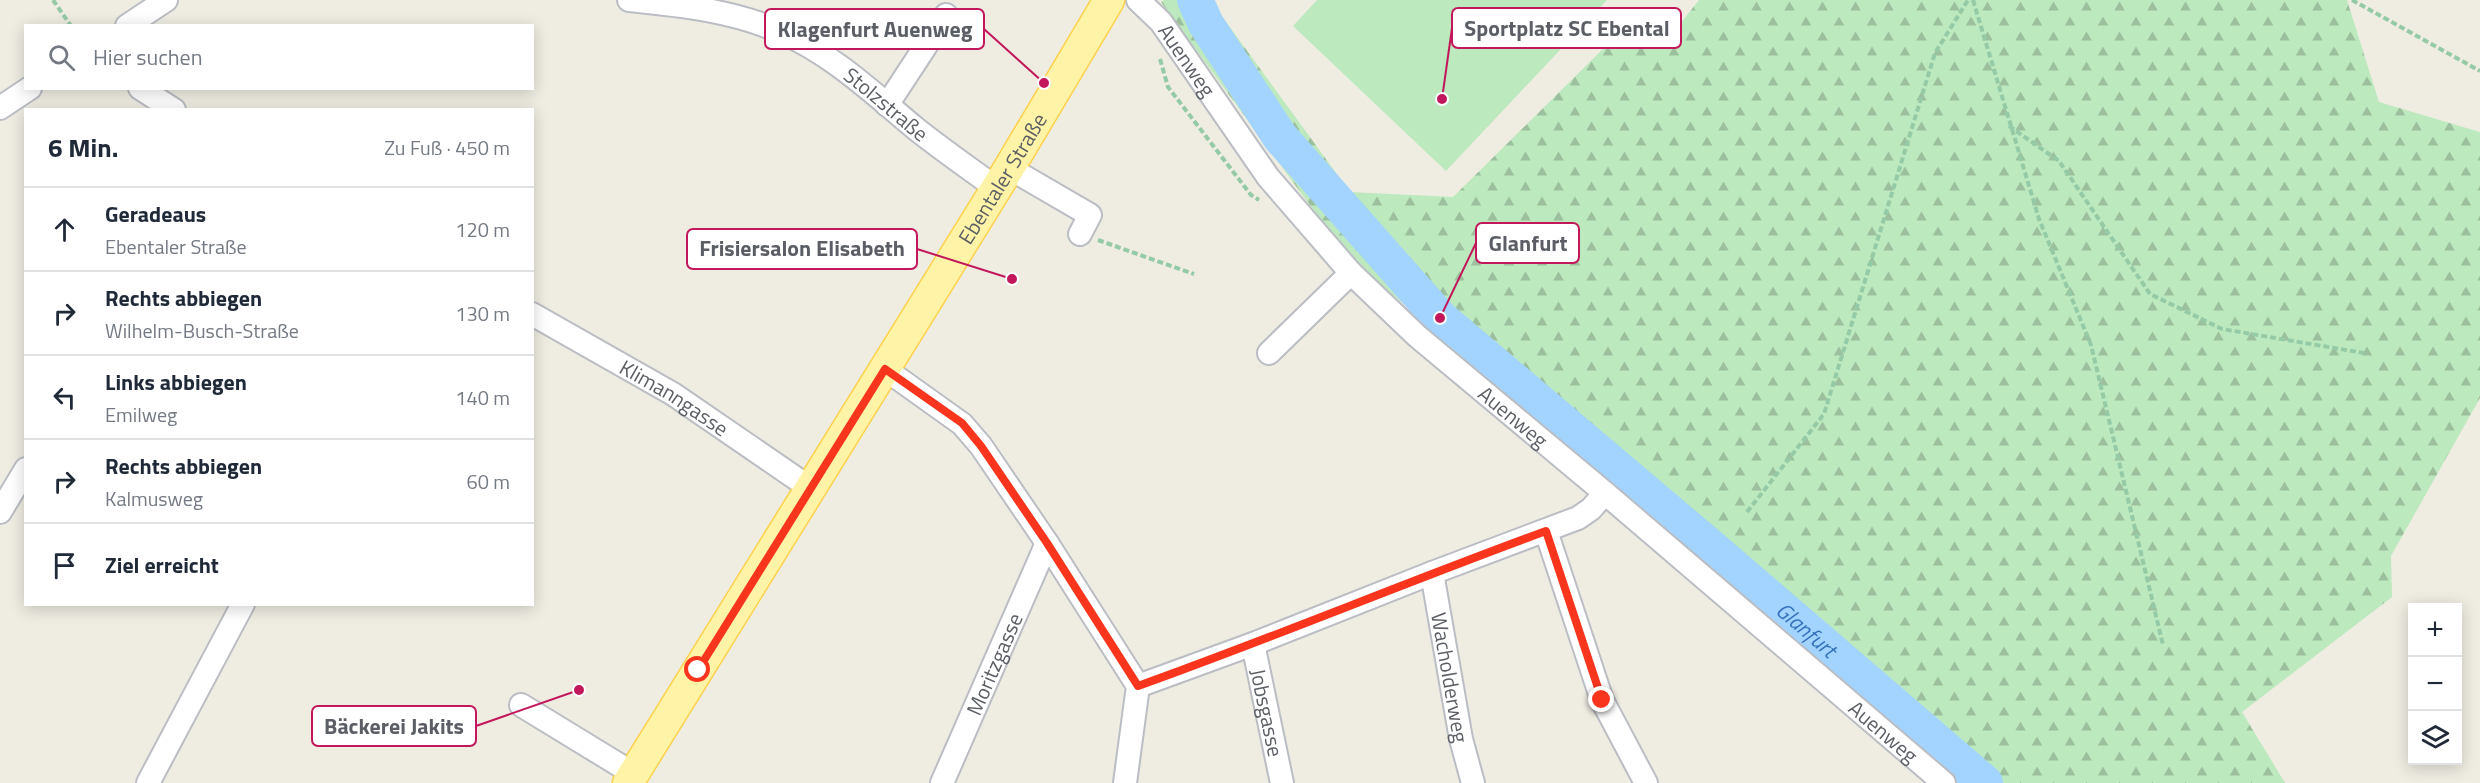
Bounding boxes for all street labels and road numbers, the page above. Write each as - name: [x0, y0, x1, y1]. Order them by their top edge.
- street label: Auenweg: [1151, 17, 1224, 103]
- street label: Stolzstraße: [837, 59, 935, 149]
- street label: Ebentaler Straße: [950, 107, 1054, 250]
- street label: Klimanngasse: [614, 351, 735, 444]
- street label: Auenweg: [1471, 378, 1556, 456]
- street label: Moritzgasse: [958, 608, 1031, 720]
- street label: Wacholderweg: [1423, 610, 1477, 745]
- street label: Jobsgasse: [1243, 666, 1292, 759]
- street label: Auenweg: [1842, 692, 1926, 771]

